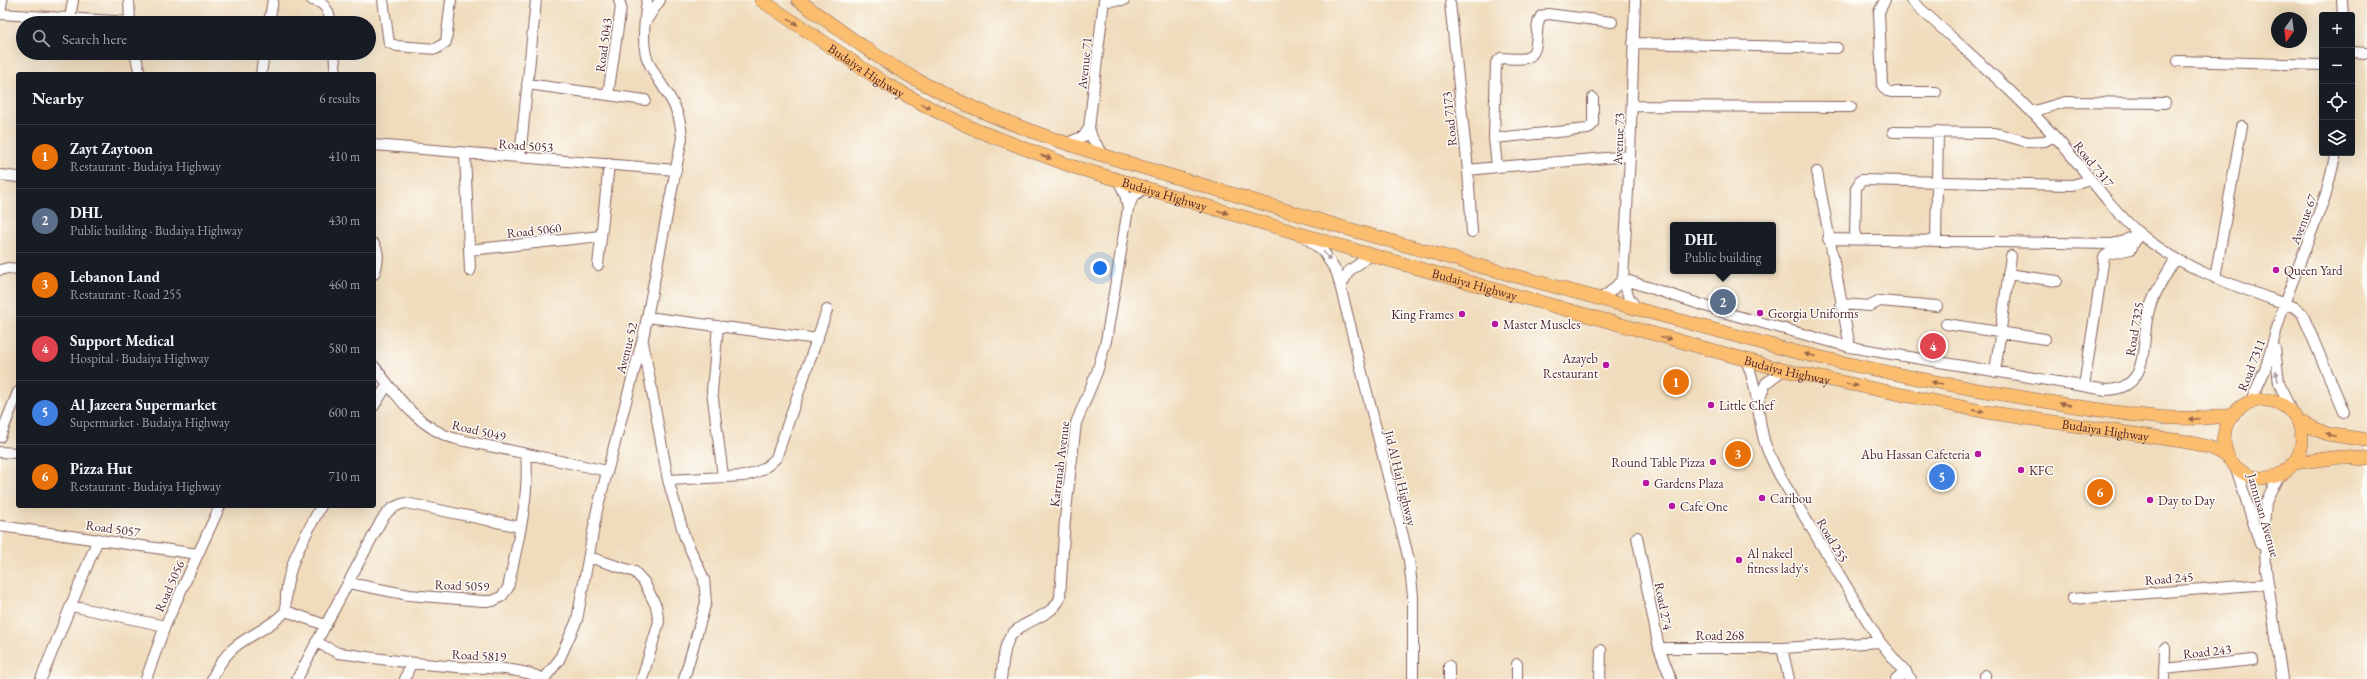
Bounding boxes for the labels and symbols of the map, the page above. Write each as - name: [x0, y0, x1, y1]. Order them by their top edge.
- north arrow: [2271, 12, 2307, 48]
- street label: Road 5043: [591, 17, 616, 73]
- one-way arrow: [787, 18, 798, 26]
- street label: Avenue 71: [1073, 36, 1096, 91]
- street label: Budaiya Highway: [825, 40, 908, 102]
- street label: Road 7173: [1438, 91, 1461, 147]
- one-way arrow: [920, 103, 932, 109]
- street label: Avenue 73: [1609, 113, 1628, 166]
- street label: Road 5053: [498, 135, 554, 156]
- street label: Road 7317: [2070, 138, 2118, 192]
- one-way arrow: [1040, 155, 1052, 161]
- street label: Budaiya Highway: [1120, 174, 1209, 215]
- street label: Avenue 67: [2286, 191, 2321, 248]
- one-way arrow: [1218, 209, 1230, 215]
- street label: Road 5060: [506, 219, 562, 242]
- one-way arrow: [1322, 251, 1331, 262]
- your location: [1090, 258, 1110, 278]
- place label: Queen Yard: [2284, 262, 2343, 279]
- street label: Budaiya Highway: [1430, 264, 1520, 305]
- marker: Queen Yard: [2271, 265, 2281, 275]
- pin: 2: [1710, 287, 1736, 317]
- street label: Road 7325: [2121, 301, 2148, 358]
- place label: Georgia Uniforms: [1768, 305, 1858, 322]
- place label: King Frames: [1391, 306, 1454, 323]
- marker: Georgia Uniforms: [1755, 308, 1765, 318]
- marker: King Frames: [1457, 309, 1467, 319]
- place label: Master Muscles: [1503, 316, 1580, 333]
- marker: Master Muscles: [1490, 319, 1500, 329]
- street label: Avenue 52: [612, 320, 641, 377]
- pin: 4: [1920, 331, 1946, 361]
- one-way arrow: [1660, 335, 1672, 341]
- street label: Road 7311: [2234, 337, 2269, 394]
- place label: Azayeb Restaurant: [1543, 350, 1598, 382]
- street label: Budaiya Highway: [1742, 352, 1832, 389]
- one-way arrow: [1804, 352, 1816, 358]
- marker: Azayeb Restaurant: [1601, 360, 1611, 370]
- pin: 1: [1663, 367, 1689, 397]
- one-way arrow: [2274, 370, 2280, 382]
- one-way arrow: [1931, 379, 1943, 385]
- one-way arrow: [1846, 383, 1858, 389]
- place label: Little Chef: [1719, 397, 1776, 414]
- marker: Little Chef: [1706, 400, 1716, 410]
- one-way arrow: [2059, 401, 2071, 407]
- one-way arrow: [1973, 408, 1985, 414]
- street label: Budaiya Highway: [2061, 415, 2150, 445]
- street label: Road 5049: [450, 416, 508, 445]
- one-way arrow: [2188, 416, 2200, 423]
- street label: Karranah Avenue: [1046, 420, 1073, 508]
- street label: Jid Al Haj Highway: [1380, 428, 1421, 528]
- one-way arrow: [2325, 432, 2337, 438]
- pin: 3: [1725, 439, 1751, 469]
- place label: Abu Hassan Cafeteria: [1860, 446, 1971, 463]
- marker: Abu Hassan Cafeteria: [1973, 449, 1983, 459]
- place label: Round Table Pizza: [1611, 454, 1706, 471]
- marker: Round Table Pizza: [1708, 457, 1718, 467]
- pin: 5: [1929, 462, 1955, 492]
- place label: KFC: [2029, 462, 2054, 479]
- marker: KFC: [2016, 465, 2026, 475]
- street label: Jannusan Avenue: [2243, 470, 2284, 559]
- place label: Gardens Plaza: [1654, 475, 1724, 492]
- pin: 6: [2087, 477, 2113, 507]
- marker: Gardens Plaza: [1641, 478, 1651, 488]
- place label: Caribou: [1770, 490, 1812, 507]
- place label: Day to Day: [2158, 492, 2215, 509]
- marker: Caribou: [1757, 493, 1767, 503]
- marker: Day to Day: [2145, 495, 2155, 505]
- place label: Cafe One: [1680, 498, 1728, 515]
- marker: Cafe One: [1667, 501, 1677, 511]
- street label: Road 255: [1813, 515, 1852, 565]
- street label: Road 5057: [85, 516, 142, 541]
- place label: Al nakeel fitness lady's: [1746, 545, 1808, 577]
- marker: Al nakeel fitness lady's: [1734, 555, 1744, 565]
- street label: Road 5056: [151, 558, 188, 615]
- street label: Road 245: [2144, 568, 2194, 589]
- street label: Road 5059: [434, 576, 490, 595]
- street label: Road 274: [1651, 581, 1677, 632]
- street label: Road 268: [1696, 627, 1744, 644]
- street label: Road 243: [2182, 641, 2232, 662]
- street label: Road 5819: [451, 646, 508, 665]

